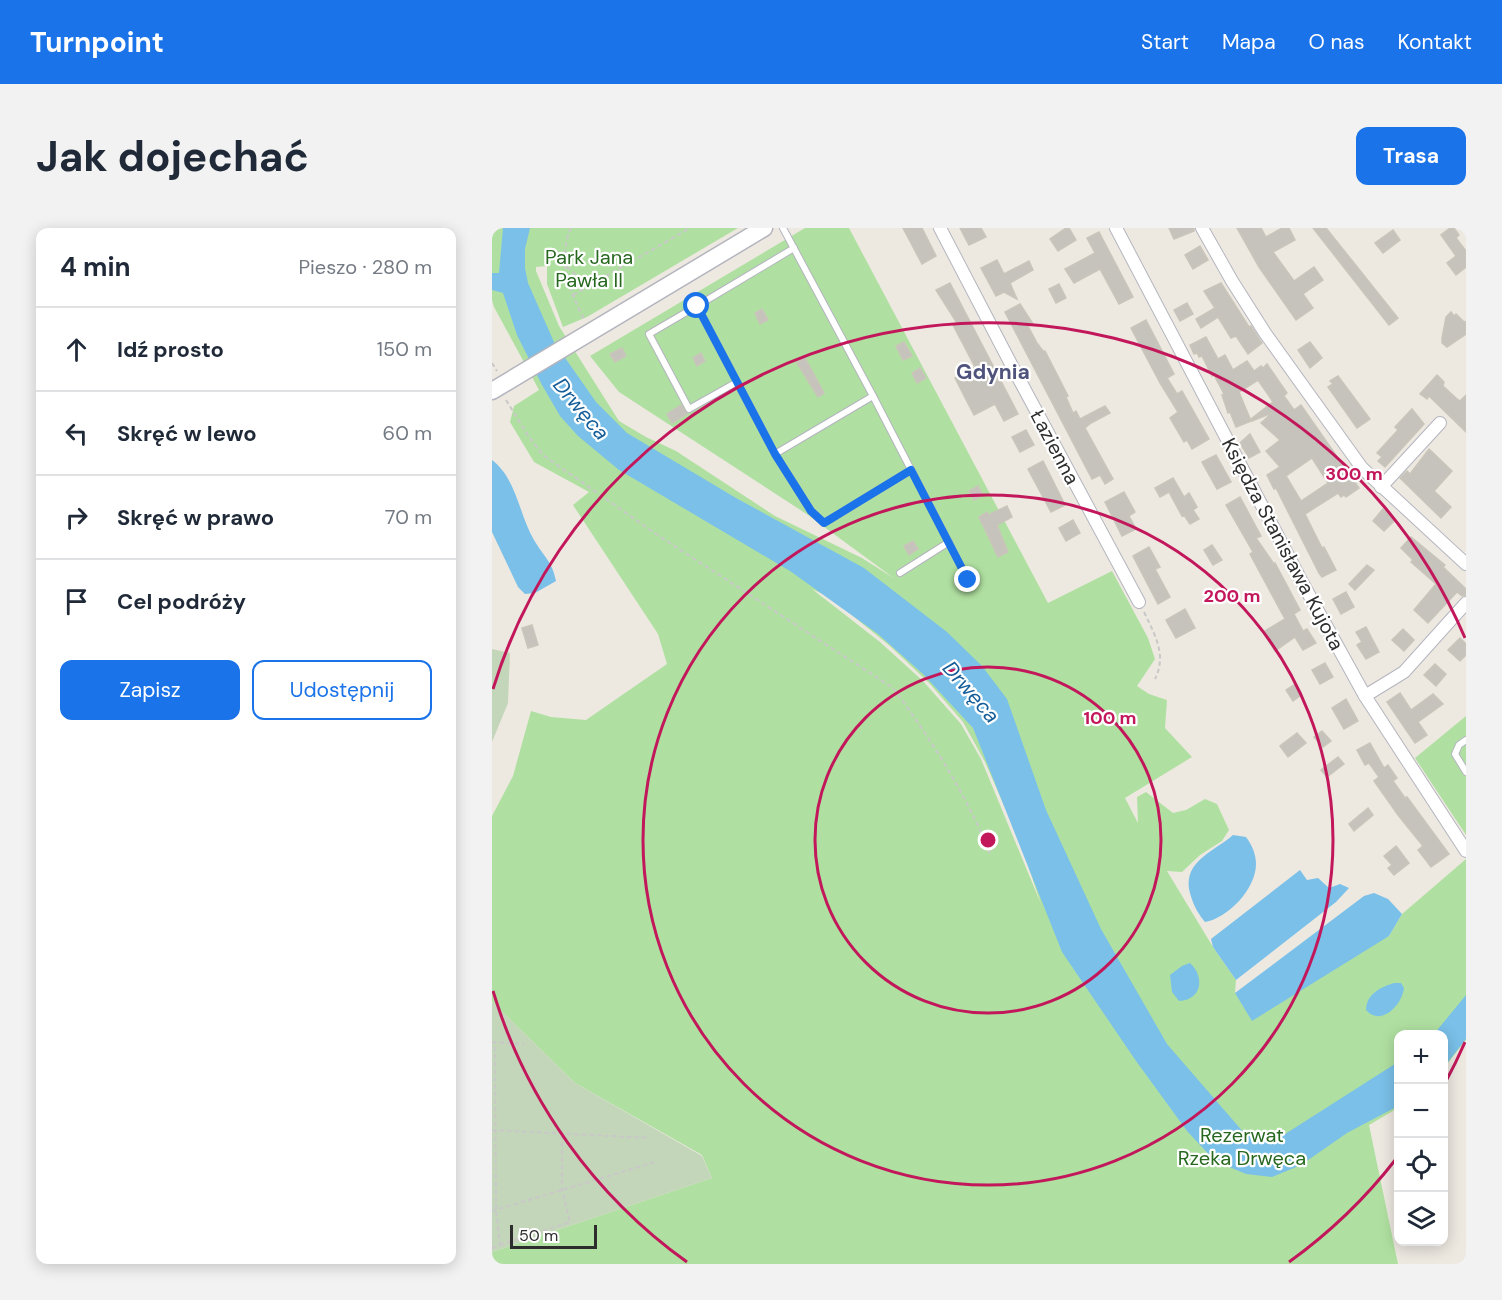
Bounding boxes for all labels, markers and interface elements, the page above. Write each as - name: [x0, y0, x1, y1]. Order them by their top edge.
- text: Turnpoint: [30, 24, 164, 61]
- text: Start: [1141, 28, 1189, 56]
- text: Mapa: [1222, 28, 1276, 56]
- text: O nas: [1309, 28, 1364, 56]
- text: Kontakt: [1397, 28, 1472, 56]
- button: Trasa: [1356, 127, 1466, 185]
- text: Jak dojechać: [36, 129, 309, 184]
- park label: Park Jana Pawła II: [545, 244, 633, 293]
- text: 4 min: [60, 250, 131, 284]
- text: Pieszo · 280 m: [298, 254, 432, 280]
- route start: [683, 292, 709, 318]
- icon: ahead: [60, 333, 93, 366]
- text: Idź prosto: [117, 335, 224, 364]
- text: 150 m: [377, 336, 432, 362]
- district label: Gdynia: [956, 358, 1030, 386]
- water label: Drwęca: [547, 372, 615, 446]
- street label: Łazienna: [1024, 405, 1086, 489]
- icon: left: [60, 417, 93, 450]
- text: Skręć w lewo: [117, 419, 257, 448]
- text: 60 m: [383, 420, 432, 446]
- street label: Księdza Stanisława Kujota: [1216, 433, 1350, 655]
- text: 300 m: [1325, 462, 1383, 486]
- icon: right: [60, 501, 93, 534]
- text: Skręć w prawo: [117, 503, 274, 532]
- text: 70 m: [385, 504, 432, 530]
- route end: [954, 566, 980, 592]
- text: 200 m: [1204, 584, 1260, 608]
- icon: arrive: [60, 585, 93, 618]
- text: Cel podróży: [117, 587, 246, 616]
- water label: Drwęca: [936, 655, 1006, 729]
- button: Zapisz: [60, 660, 240, 720]
- button: Udostępnij: [252, 660, 432, 720]
- text: 100 m: [1083, 706, 1137, 730]
- centre of rings: [978, 830, 998, 850]
- map controls: [1394, 1030, 1448, 1246]
- button: +: [1394, 1030, 1448, 1084]
- button: −: [1394, 1084, 1448, 1138]
- park label: Rezerwat Rzeka Drwęca: [1178, 1122, 1306, 1171]
- button: locate: [1394, 1138, 1448, 1192]
- button: layers: [1394, 1192, 1448, 1246]
- scale bar: [510, 1222, 597, 1250]
- text: 50 m: [519, 1225, 558, 1246]

